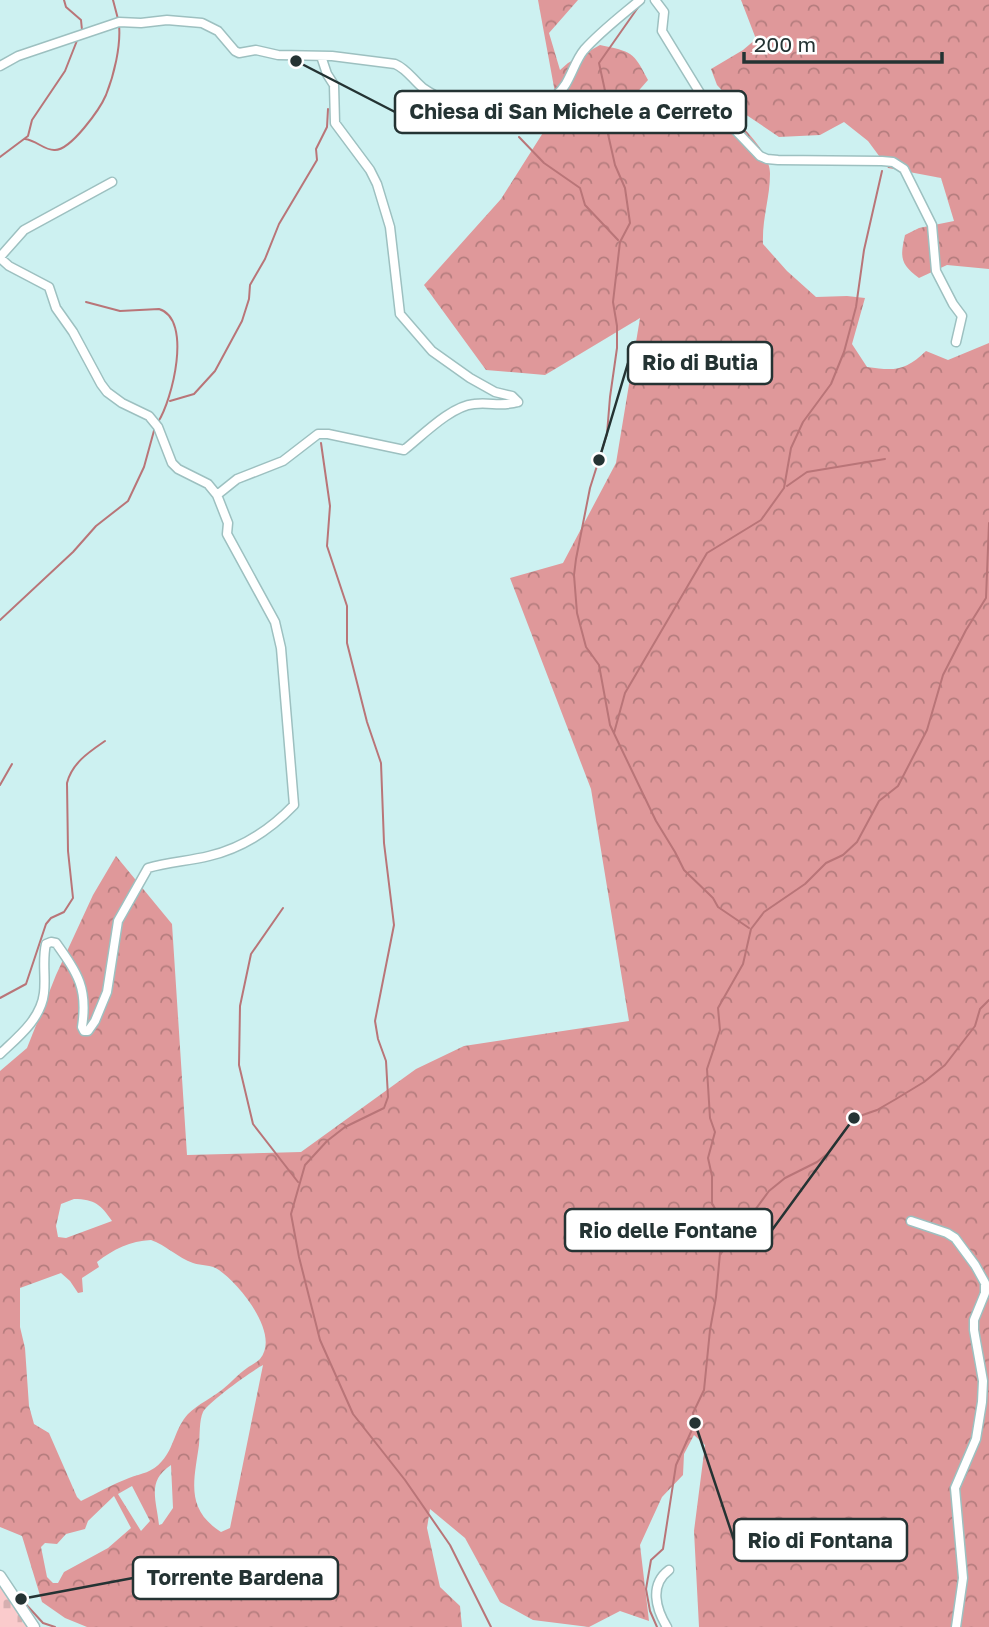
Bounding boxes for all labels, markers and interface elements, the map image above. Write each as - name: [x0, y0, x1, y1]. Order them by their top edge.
- scale bar: [744, 21, 942, 65]
- text: 200 m: [754, 31, 816, 57]
- callout: Chiesa di San Michele a Cerreto: [395, 91, 746, 133]
- text: Chiesa di San Michele a Cerreto: [409, 98, 733, 124]
- callout: Rio di Butia: [628, 342, 772, 384]
- text: Rio di Butia: [642, 349, 758, 375]
- callout: Rio delle Fontane: [565, 1209, 772, 1251]
- text: Rio delle Fontane: [579, 1217, 757, 1243]
- callout: Rio di Fontana: [734, 1519, 907, 1561]
- text: Rio di Fontana: [747, 1527, 893, 1553]
- callout: Torrente Bardena: [133, 1557, 338, 1599]
- text: Torrente Bardena: [147, 1564, 323, 1590]

